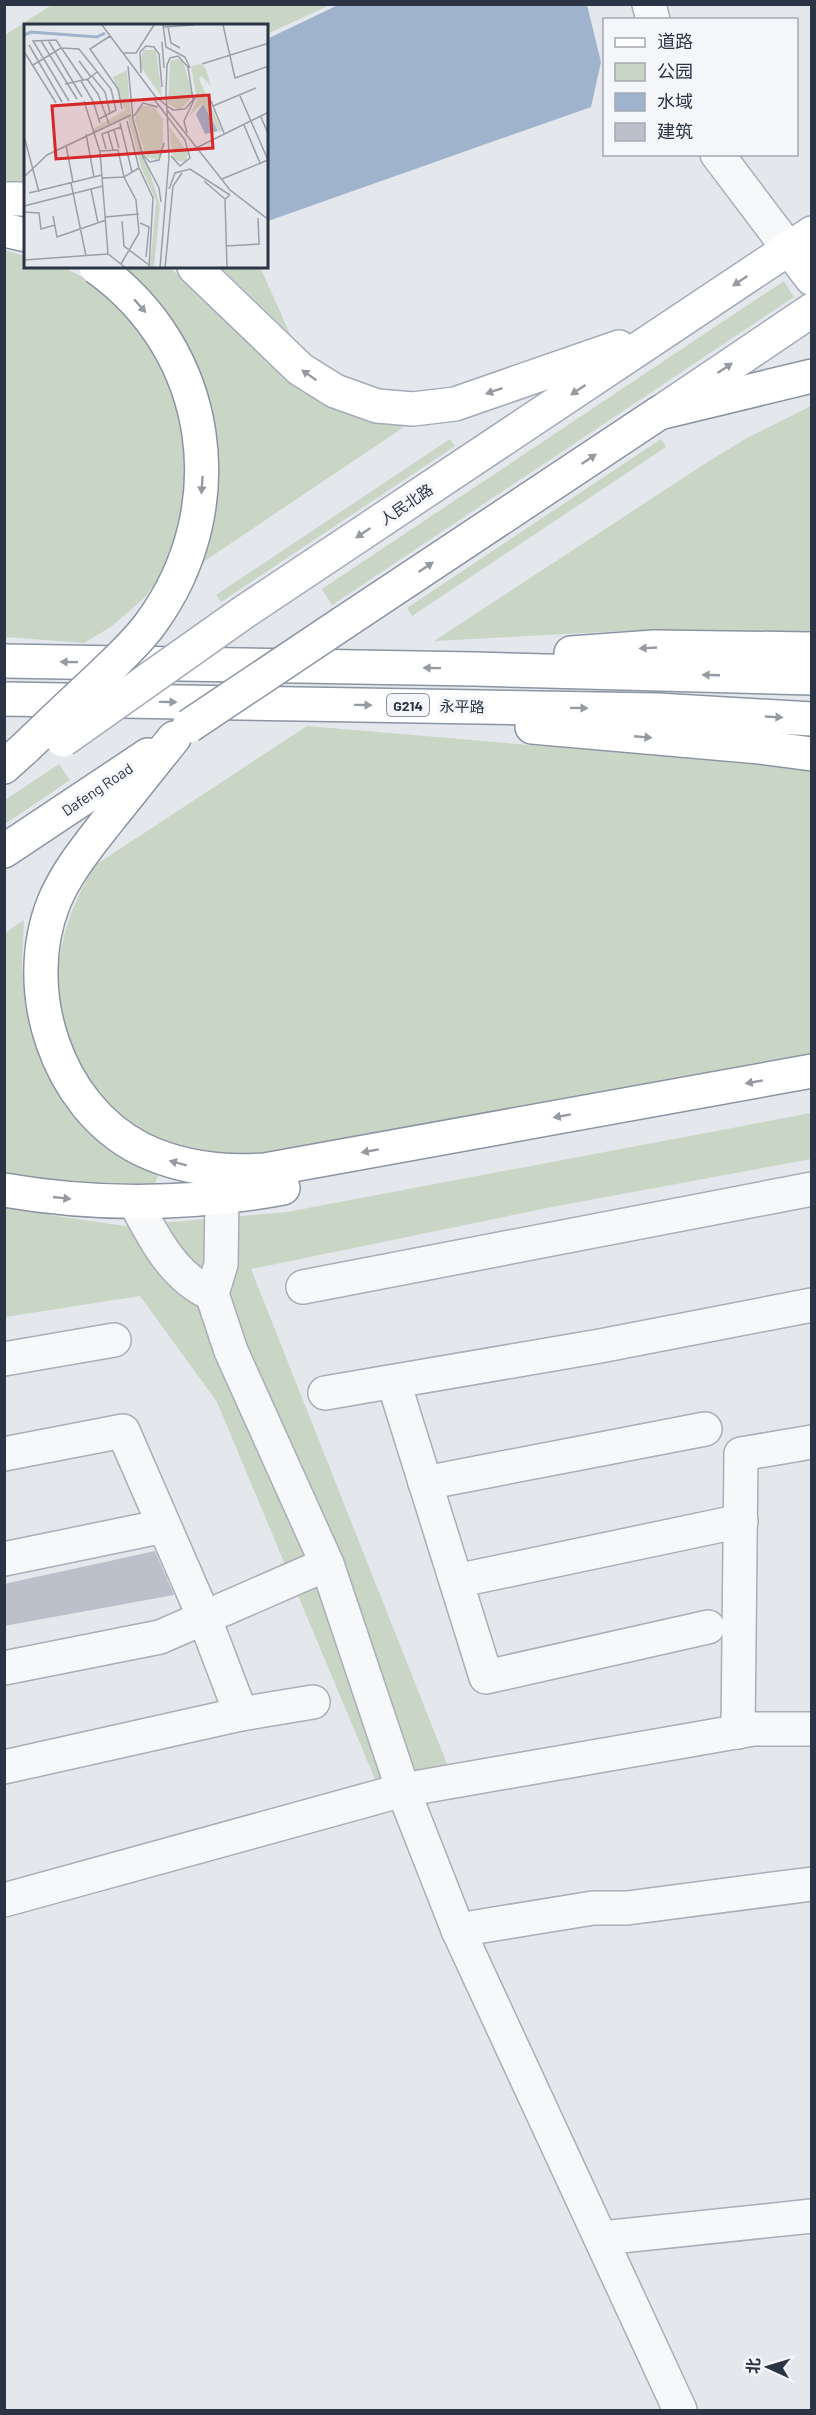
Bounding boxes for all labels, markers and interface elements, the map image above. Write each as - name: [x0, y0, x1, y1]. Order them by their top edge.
- legend: [603, 18, 798, 156]
- inset map: [24, 24, 268, 268]
- text: 道路: [657, 30, 693, 52]
- text: 公园: [657, 60, 693, 82]
- text: 水域: [657, 90, 693, 112]
- text: 建筑: [657, 120, 693, 142]
- one-way arrow: [732, 275, 748, 286]
- one-way arrow: [133, 298, 146, 313]
- one-way arrow: [717, 363, 733, 374]
- one-way arrow: [302, 369, 318, 381]
- one-way arrow: [570, 384, 586, 395]
- one-way arrow: [485, 387, 503, 396]
- one-way arrow: [581, 454, 597, 465]
- one-way arrow: [197, 476, 206, 495]
- street label: 人民北路: [376, 480, 436, 528]
- one-way arrow: [355, 527, 372, 538]
- one-way arrow: [418, 561, 434, 573]
- one-way arrow: [639, 643, 658, 652]
- one-way arrow: [60, 657, 79, 667]
- one-way arrow: [423, 663, 442, 673]
- one-way arrow: [702, 671, 721, 680]
- road number: G214: [387, 694, 429, 716]
- one-way arrow: [158, 697, 177, 707]
- street label: 永平路: [439, 697, 485, 715]
- one-way arrow: [353, 700, 372, 709]
- one-way arrow: [569, 703, 588, 713]
- one-way arrow: [764, 712, 783, 721]
- one-way arrow: [633, 732, 652, 742]
- street label: Dafeng Road: [58, 759, 136, 819]
- one-way arrow: [744, 1077, 763, 1086]
- one-way arrow: [552, 1112, 571, 1121]
- one-way arrow: [360, 1147, 379, 1156]
- one-way arrow: [169, 1157, 187, 1167]
- one-way arrow: [53, 1193, 72, 1203]
- north arrow: [738, 2337, 798, 2397]
- text: 北: [743, 2357, 763, 2375]

